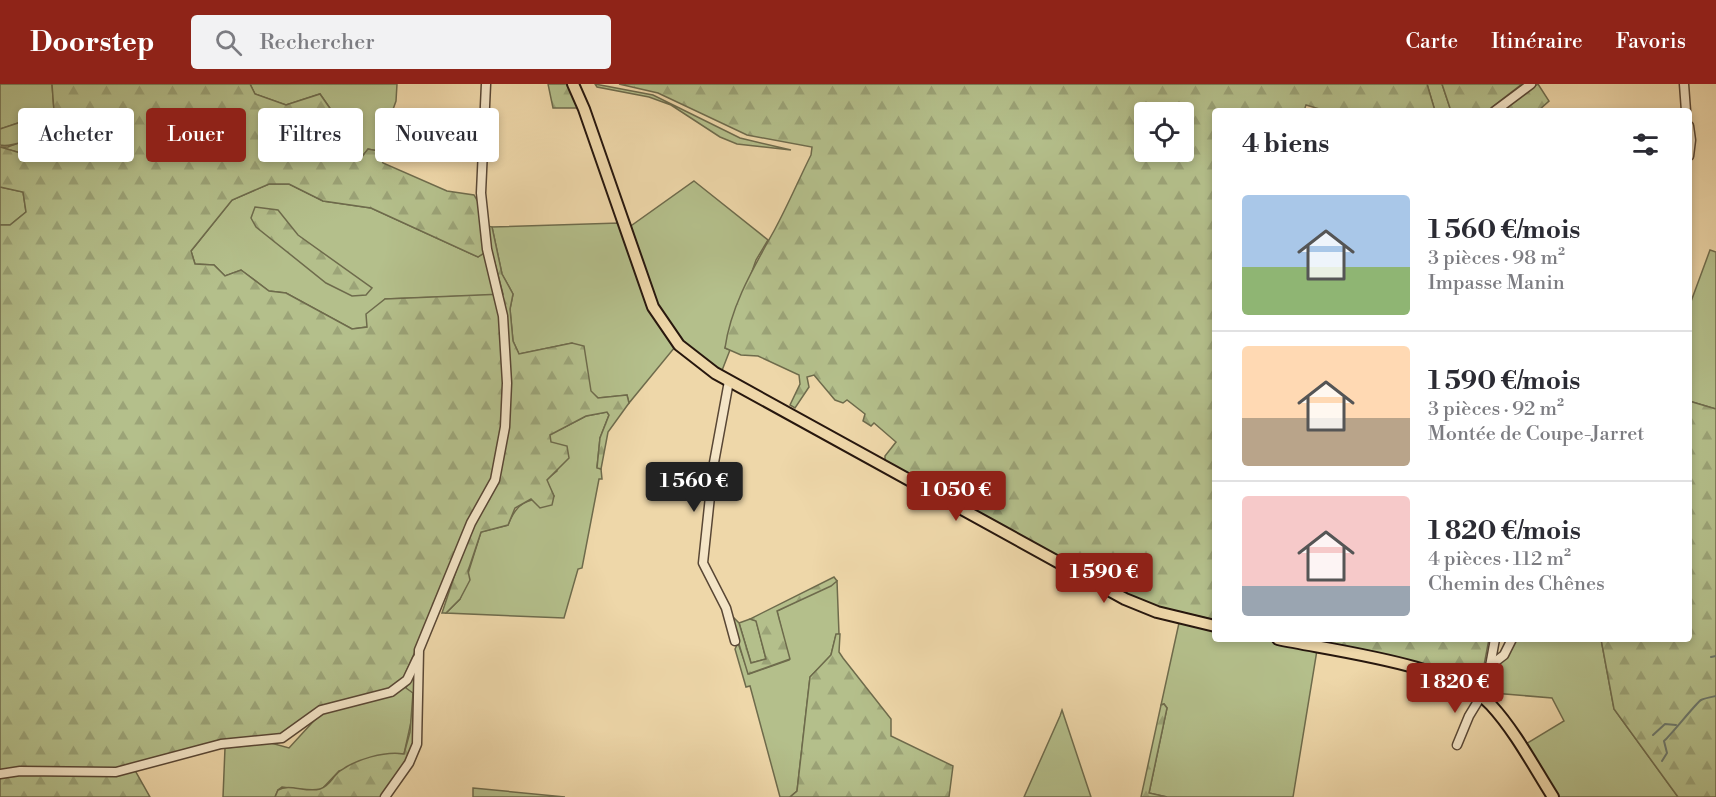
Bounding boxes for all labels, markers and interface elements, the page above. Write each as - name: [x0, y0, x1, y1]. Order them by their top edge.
- search box: [191, 15, 611, 69]
- text: Doorstep: [30, 25, 155, 60]
- icon: search: [212, 26, 245, 59]
- text: Rechercher: [260, 29, 375, 56]
- text: Carte: [1406, 29, 1458, 55]
- text: Itinéraire: [1491, 29, 1583, 55]
- text: Favoris: [1616, 29, 1686, 55]
- map controls: [1134, 102, 1194, 162]
- button: locate: [1134, 102, 1194, 162]
- chip: Acheter: [18, 108, 134, 162]
- chip: Louer: [146, 108, 246, 162]
- chip: Filtres: [258, 108, 363, 162]
- chip: Nouveau: [375, 108, 499, 162]
- text: 4 biens: [1242, 128, 1329, 160]
- icon: filters: [1629, 128, 1662, 161]
- text: 1 560 €/mois: [1428, 214, 1581, 246]
- icon: home: [1290, 219, 1362, 291]
- text: 3 pièces · 98 m²: [1428, 246, 1565, 271]
- text: Impasse Manin: [1428, 271, 1565, 296]
- text: 1 590 €/mois: [1428, 365, 1581, 397]
- icon: home: [1290, 370, 1362, 442]
- text: 3 pièces · 92 m²: [1428, 397, 1564, 422]
- text: Montée de Coupe-Jarret: [1428, 422, 1644, 447]
- pin: 1 560 €: [639, 462, 749, 513]
- text: 1 560 €: [660, 469, 728, 494]
- pin: 1 050 €: [901, 471, 1011, 522]
- text: 1 050 €: [921, 478, 991, 503]
- text: 1 820 €/mois: [1428, 515, 1581, 547]
- icon: home: [1290, 520, 1362, 592]
- text: 4 pièces · 112 m²: [1428, 547, 1571, 572]
- pin: 1 590 €: [1049, 553, 1159, 604]
- text: 1 590 €: [1070, 560, 1138, 585]
- text: Chemin des Chênes: [1428, 572, 1605, 597]
- pin: 1 820 €: [1400, 663, 1510, 714]
- text: 1 820 €: [1421, 670, 1489, 695]

